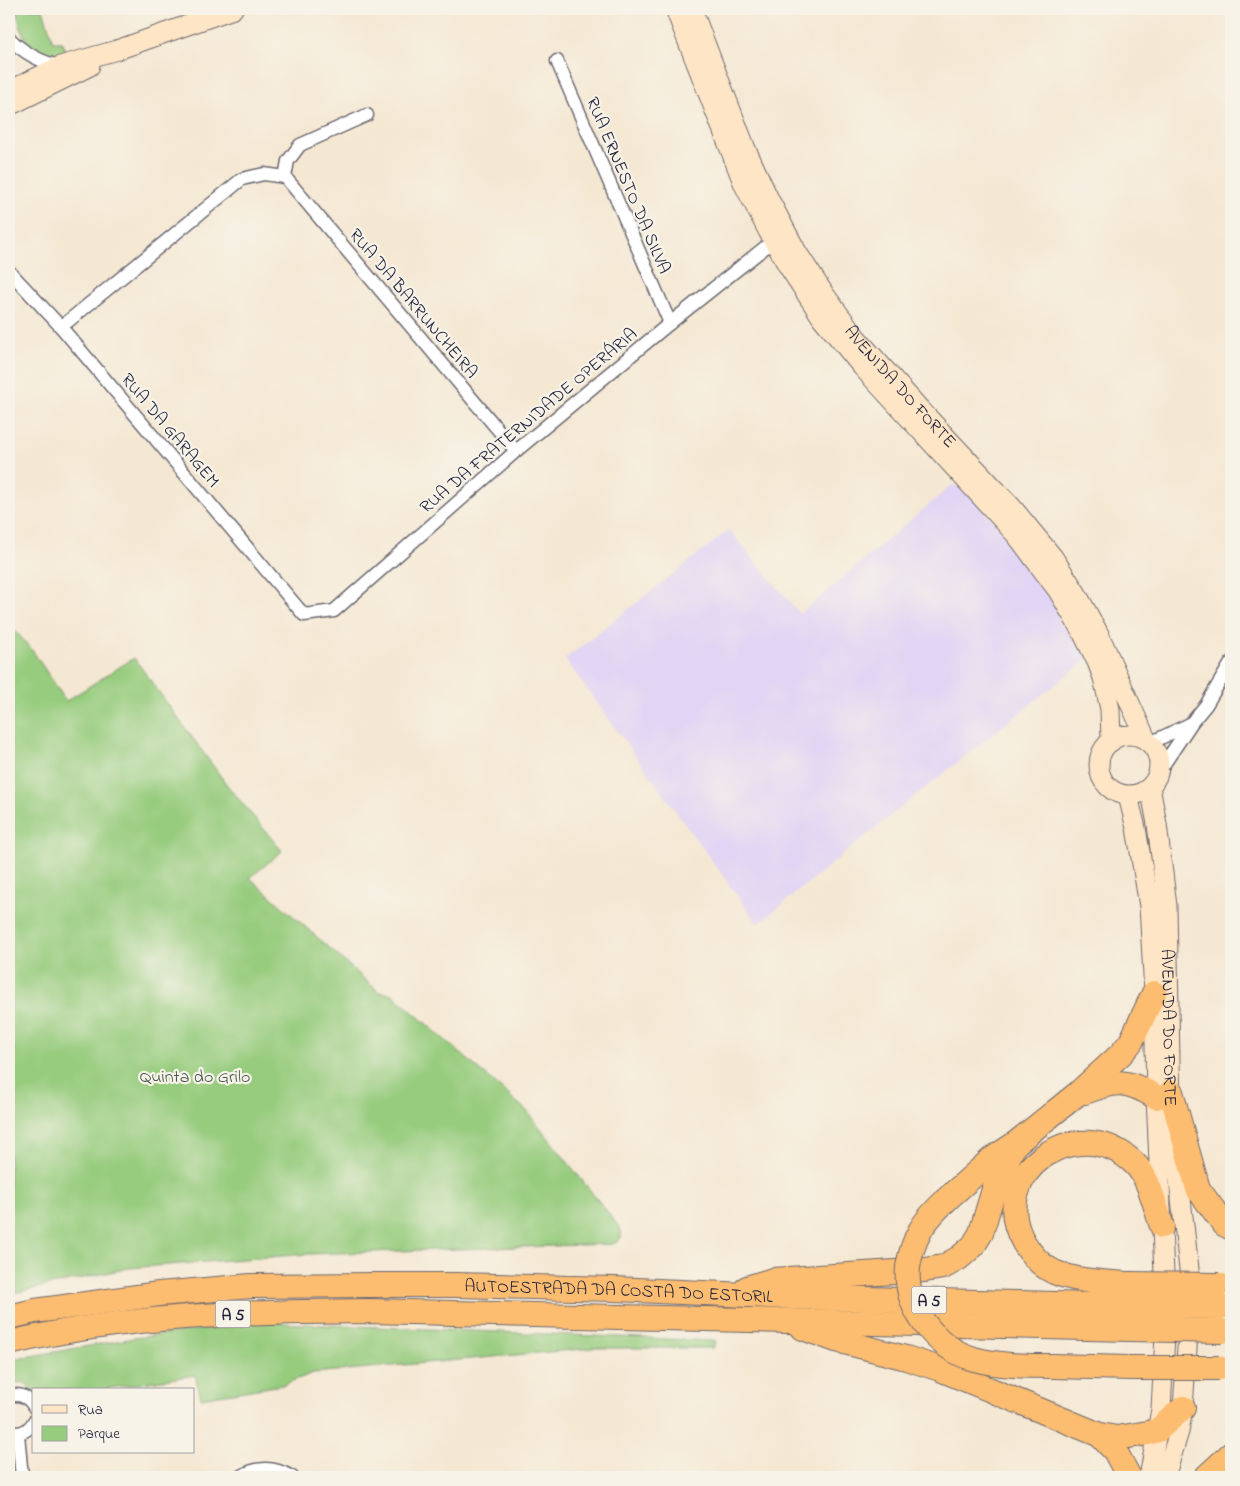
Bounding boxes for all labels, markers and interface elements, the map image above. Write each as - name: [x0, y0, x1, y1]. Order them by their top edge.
- street label: RUA ERNESTO DA SILVA: [578, 93, 676, 278]
- street label: RUA DA BARRUNCHEIRA: [342, 224, 483, 385]
- street label: AVENIDA DO FORTE: [837, 321, 962, 455]
- street label: RUA DA FRATERNIDADE OPERÁRIA: [415, 322, 644, 521]
- street label: RUA DA GARAGEM: [114, 368, 225, 494]
- street label: AVENIDA DO FORTE: [1153, 949, 1182, 1107]
- park label: Quinta do Grilo: [140, 1065, 250, 1091]
- street label: AUTOESTRADA DA COSTA DO ESTORIL: [464, 1274, 774, 1311]
- road number: A 5: [912, 1286, 946, 1314]
- road number: A 5: [216, 1300, 250, 1328]
- legend: [32, 1388, 195, 1454]
- text: Rua: [78, 1399, 103, 1421]
- text: Parque: [78, 1423, 120, 1445]

